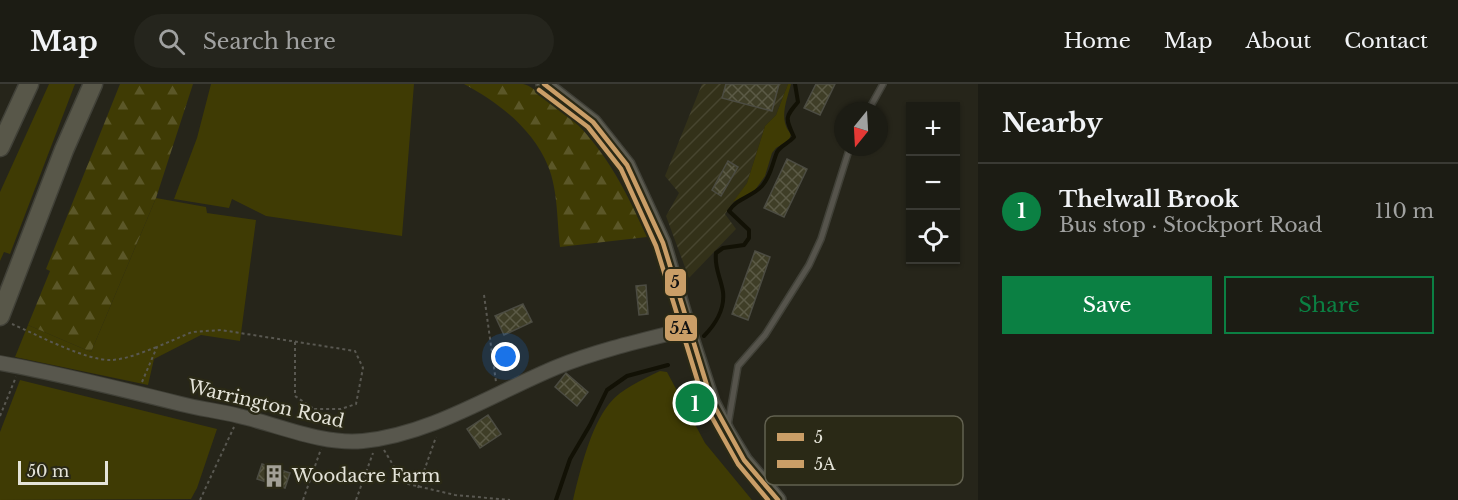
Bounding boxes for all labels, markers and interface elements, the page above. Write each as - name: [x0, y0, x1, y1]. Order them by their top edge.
- search box: [134, 14, 554, 68]
- text: Map: [30, 24, 98, 59]
- icon: search: [155, 25, 188, 58]
- text: Search here: [203, 28, 336, 55]
- text: Home: [1064, 28, 1131, 54]
- text: Map: [1164, 28, 1212, 54]
- text: About: [1245, 28, 1311, 54]
- text: Contact: [1344, 28, 1428, 54]
- north arrow: [834, 102, 888, 156]
- map controls: [906, 102, 960, 264]
- button: +: [906, 102, 960, 156]
- text: Nearby: [1002, 107, 1103, 139]
- button: −: [906, 156, 960, 210]
- text: Thelwall Brook: [1059, 186, 1239, 213]
- text: 1: [1017, 199, 1026, 223]
- text: 110 m: [1375, 199, 1434, 223]
- button: locate: [906, 210, 960, 264]
- text: Bus stop · Stockport Road: [1059, 213, 1322, 237]
- line badge: 5: [664, 268, 687, 297]
- text: 5: [670, 272, 680, 292]
- button: Save: [1002, 276, 1212, 334]
- button: Share: [1224, 276, 1434, 334]
- line badge: 5A: [664, 314, 698, 342]
- text: 5A: [670, 318, 693, 338]
- your location: [491, 342, 520, 371]
- street label: Warrington Road: [185, 375, 346, 433]
- pin: 1: [676, 380, 714, 426]
- legend: [765, 416, 963, 485]
- text: 5: [814, 427, 823, 447]
- text: 5A: [814, 454, 836, 474]
- scale bar: [18, 458, 108, 486]
- text: 50 m: [27, 461, 69, 481]
- building icon: Woodacre Farm: [261, 463, 287, 489]
- place label: Woodacre Farm: [291, 465, 440, 487]

